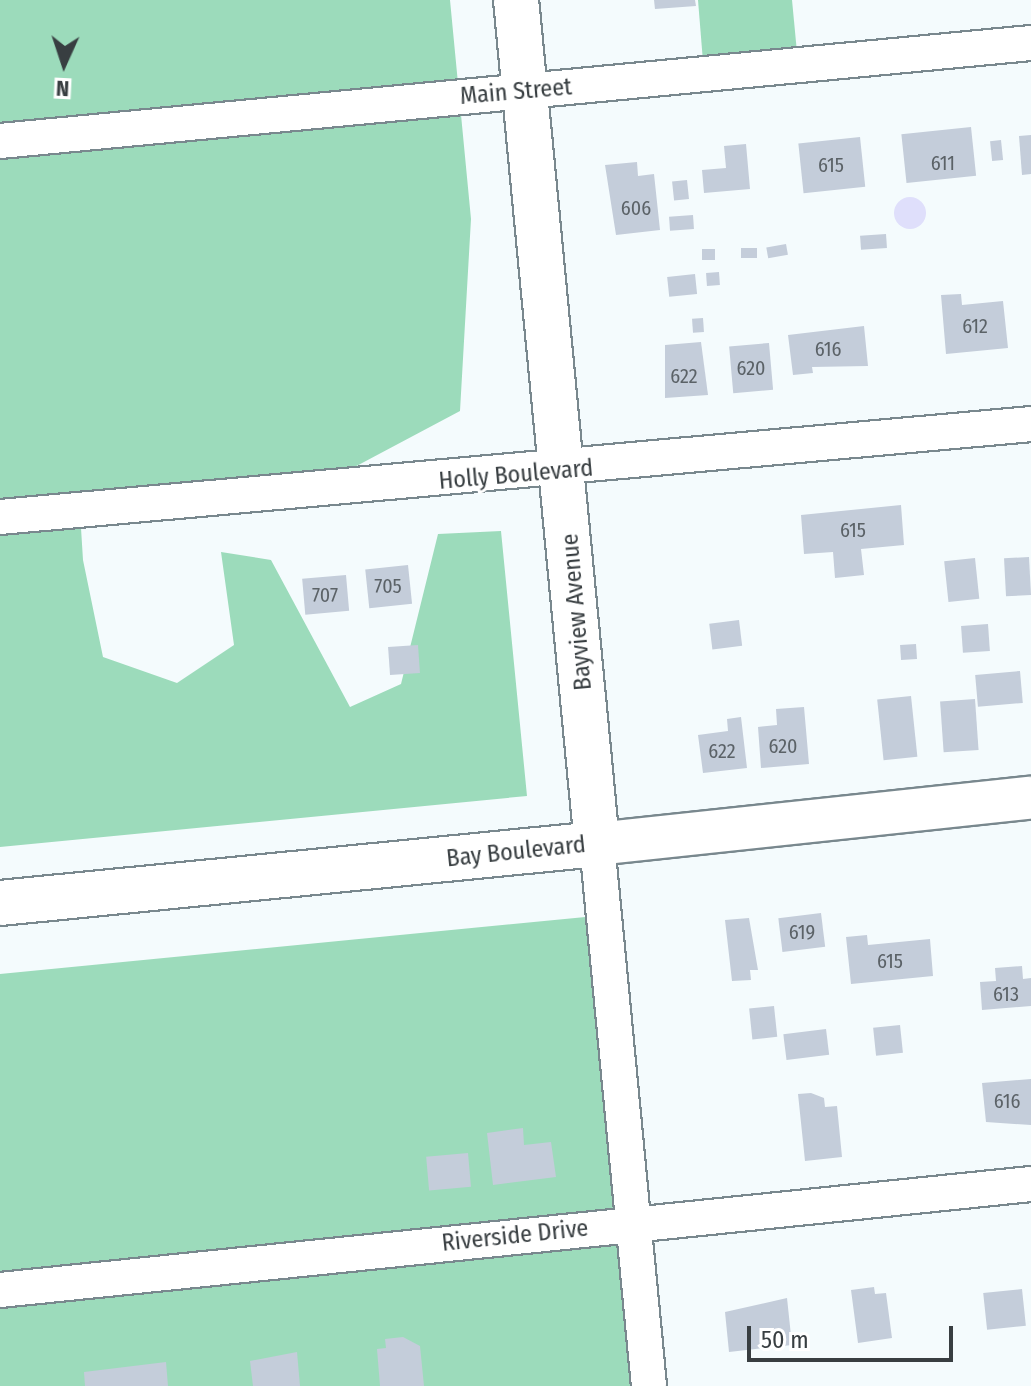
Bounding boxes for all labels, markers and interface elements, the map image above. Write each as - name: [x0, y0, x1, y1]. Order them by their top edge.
- north arrow: [24, 24, 104, 104]
- street label: Main Street: [459, 73, 573, 111]
- text: N: [55, 75, 70, 102]
- house number: 611: [931, 151, 955, 175]
- house number: 615: [818, 153, 844, 177]
- house number: 606: [621, 196, 651, 220]
- house number: 612: [962, 314, 988, 338]
- house number: 616: [815, 337, 841, 361]
- house number: 620: [737, 356, 765, 380]
- house number: 622: [670, 364, 698, 388]
- street label: Holly Boulevard: [438, 454, 594, 496]
- house number: 615: [840, 518, 866, 542]
- street label: Bayview Avenue: [556, 532, 598, 692]
- house number: 705: [374, 574, 402, 598]
- house number: 707: [312, 583, 338, 607]
- house number: 620: [769, 734, 797, 758]
- house number: 622: [708, 739, 736, 763]
- street label: Bay Boulevard: [445, 830, 587, 874]
- house number: 619: [789, 920, 815, 944]
- house number: 615: [877, 949, 903, 973]
- house number: 613: [993, 982, 1019, 1006]
- house number: 616: [994, 1089, 1020, 1113]
- street label: Riverside Drive: [440, 1214, 590, 1258]
- scale bar: [751, 1310, 957, 1360]
- text: 50 m: [761, 1326, 809, 1354]

